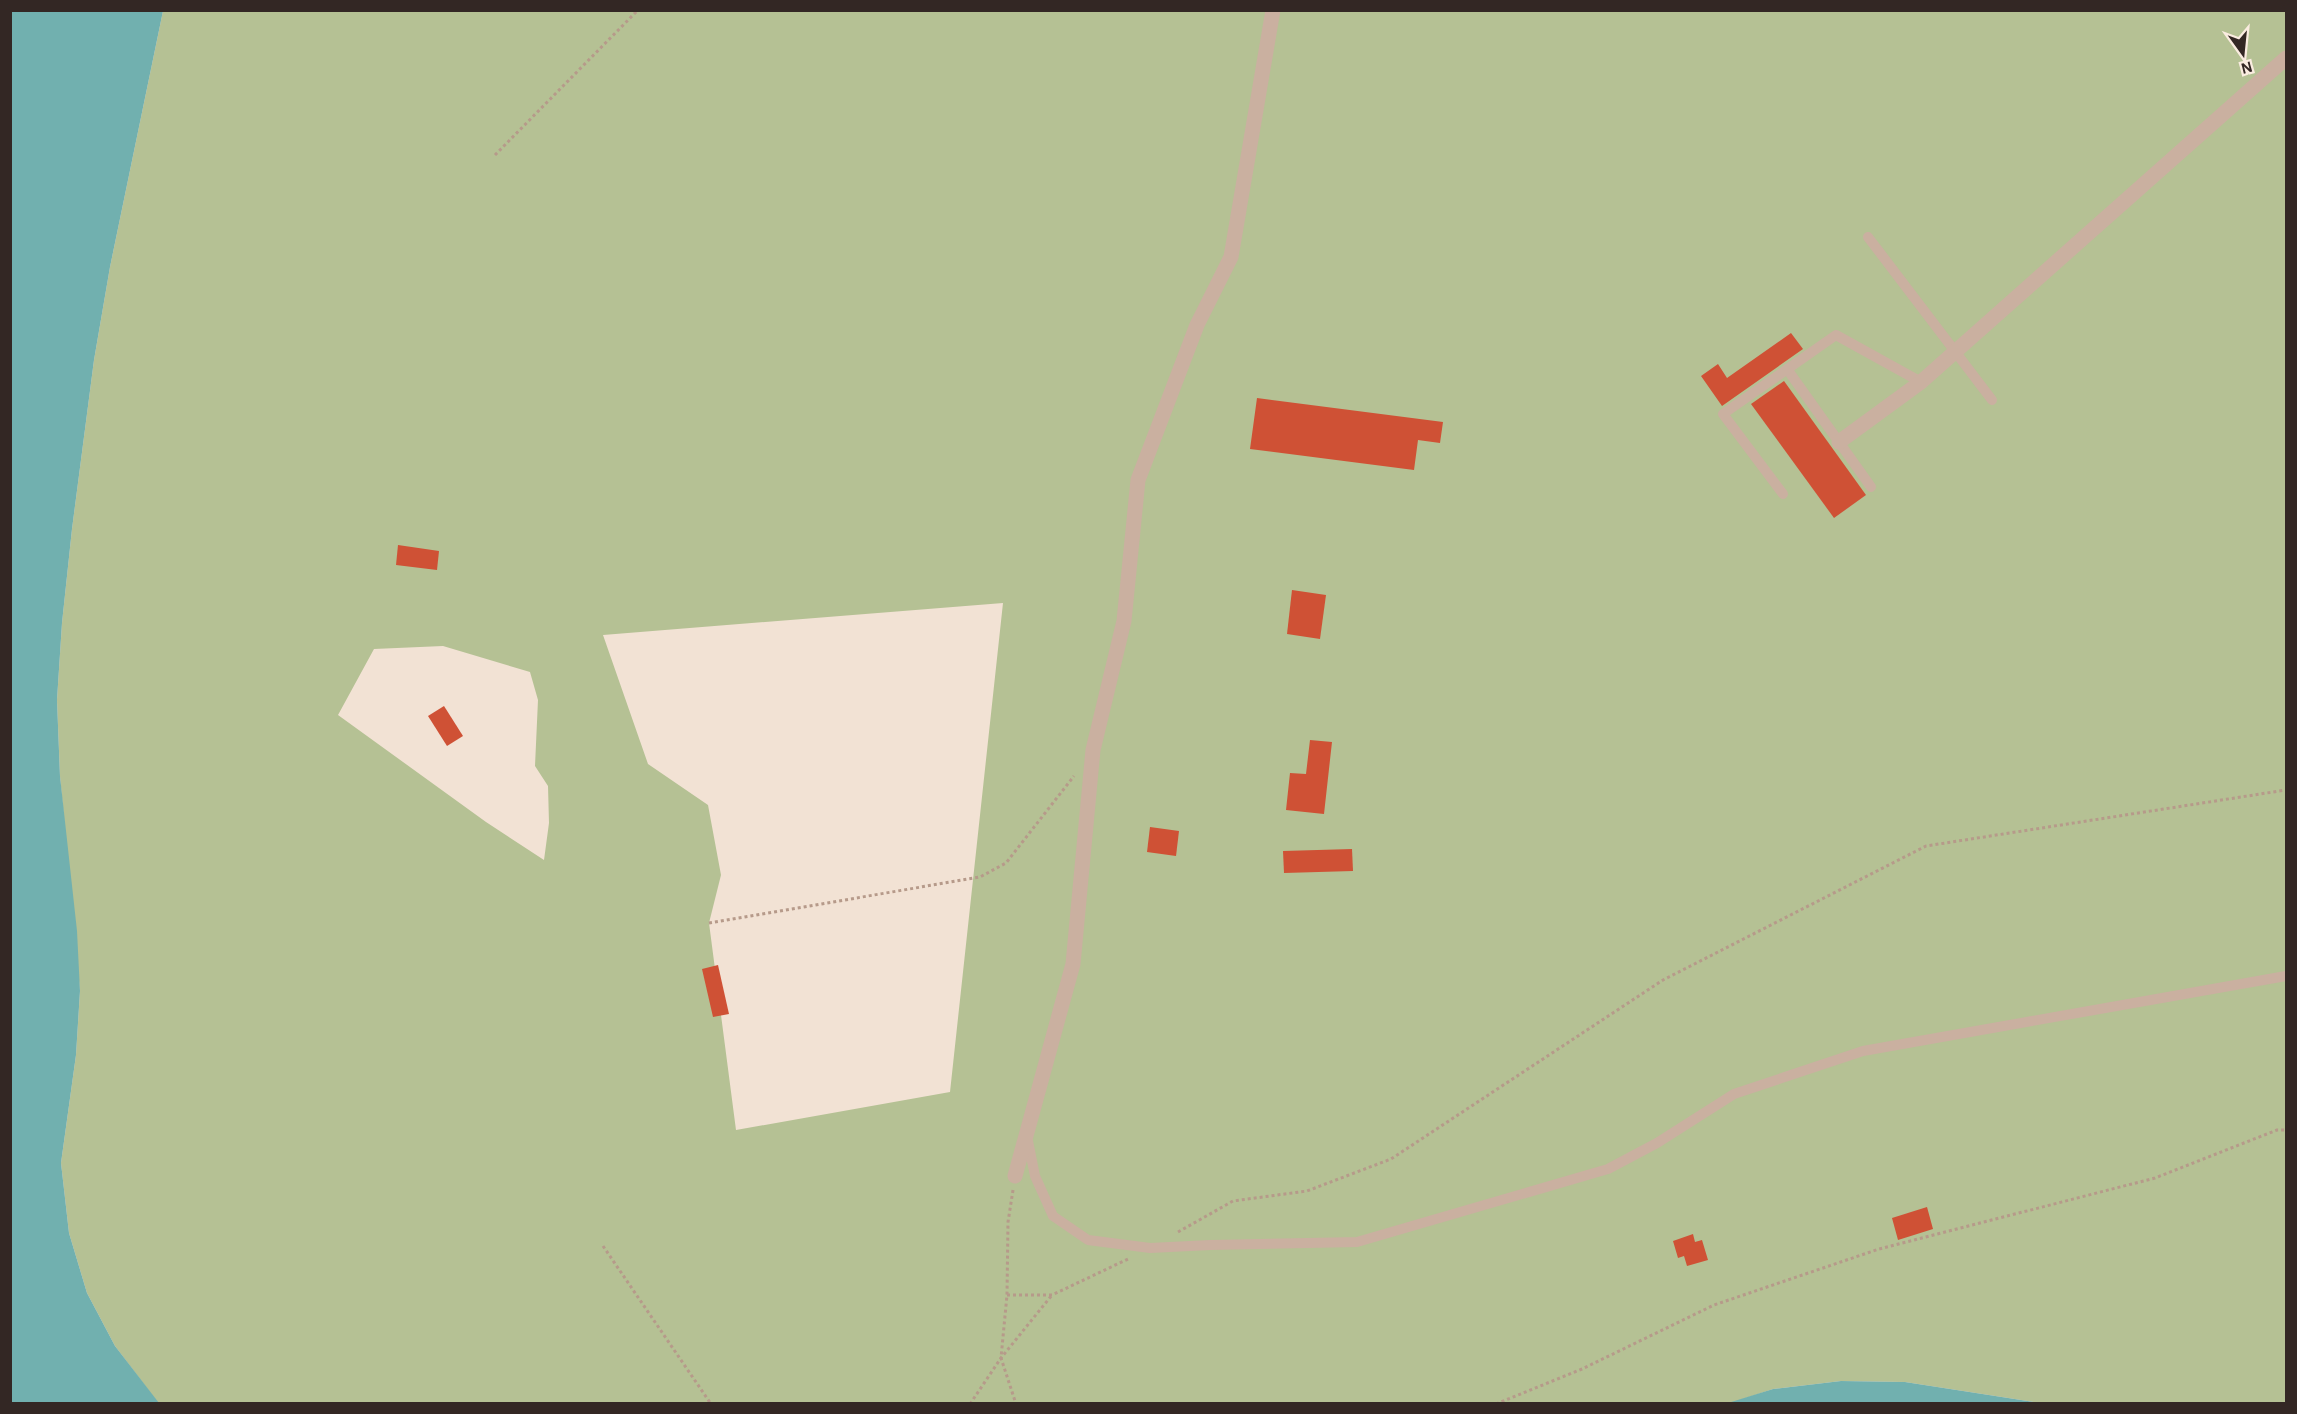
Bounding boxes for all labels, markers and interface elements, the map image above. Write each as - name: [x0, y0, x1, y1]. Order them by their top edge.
- north arrow: [2213, 24, 2273, 84]
- text: N: [2239, 58, 2254, 77]

